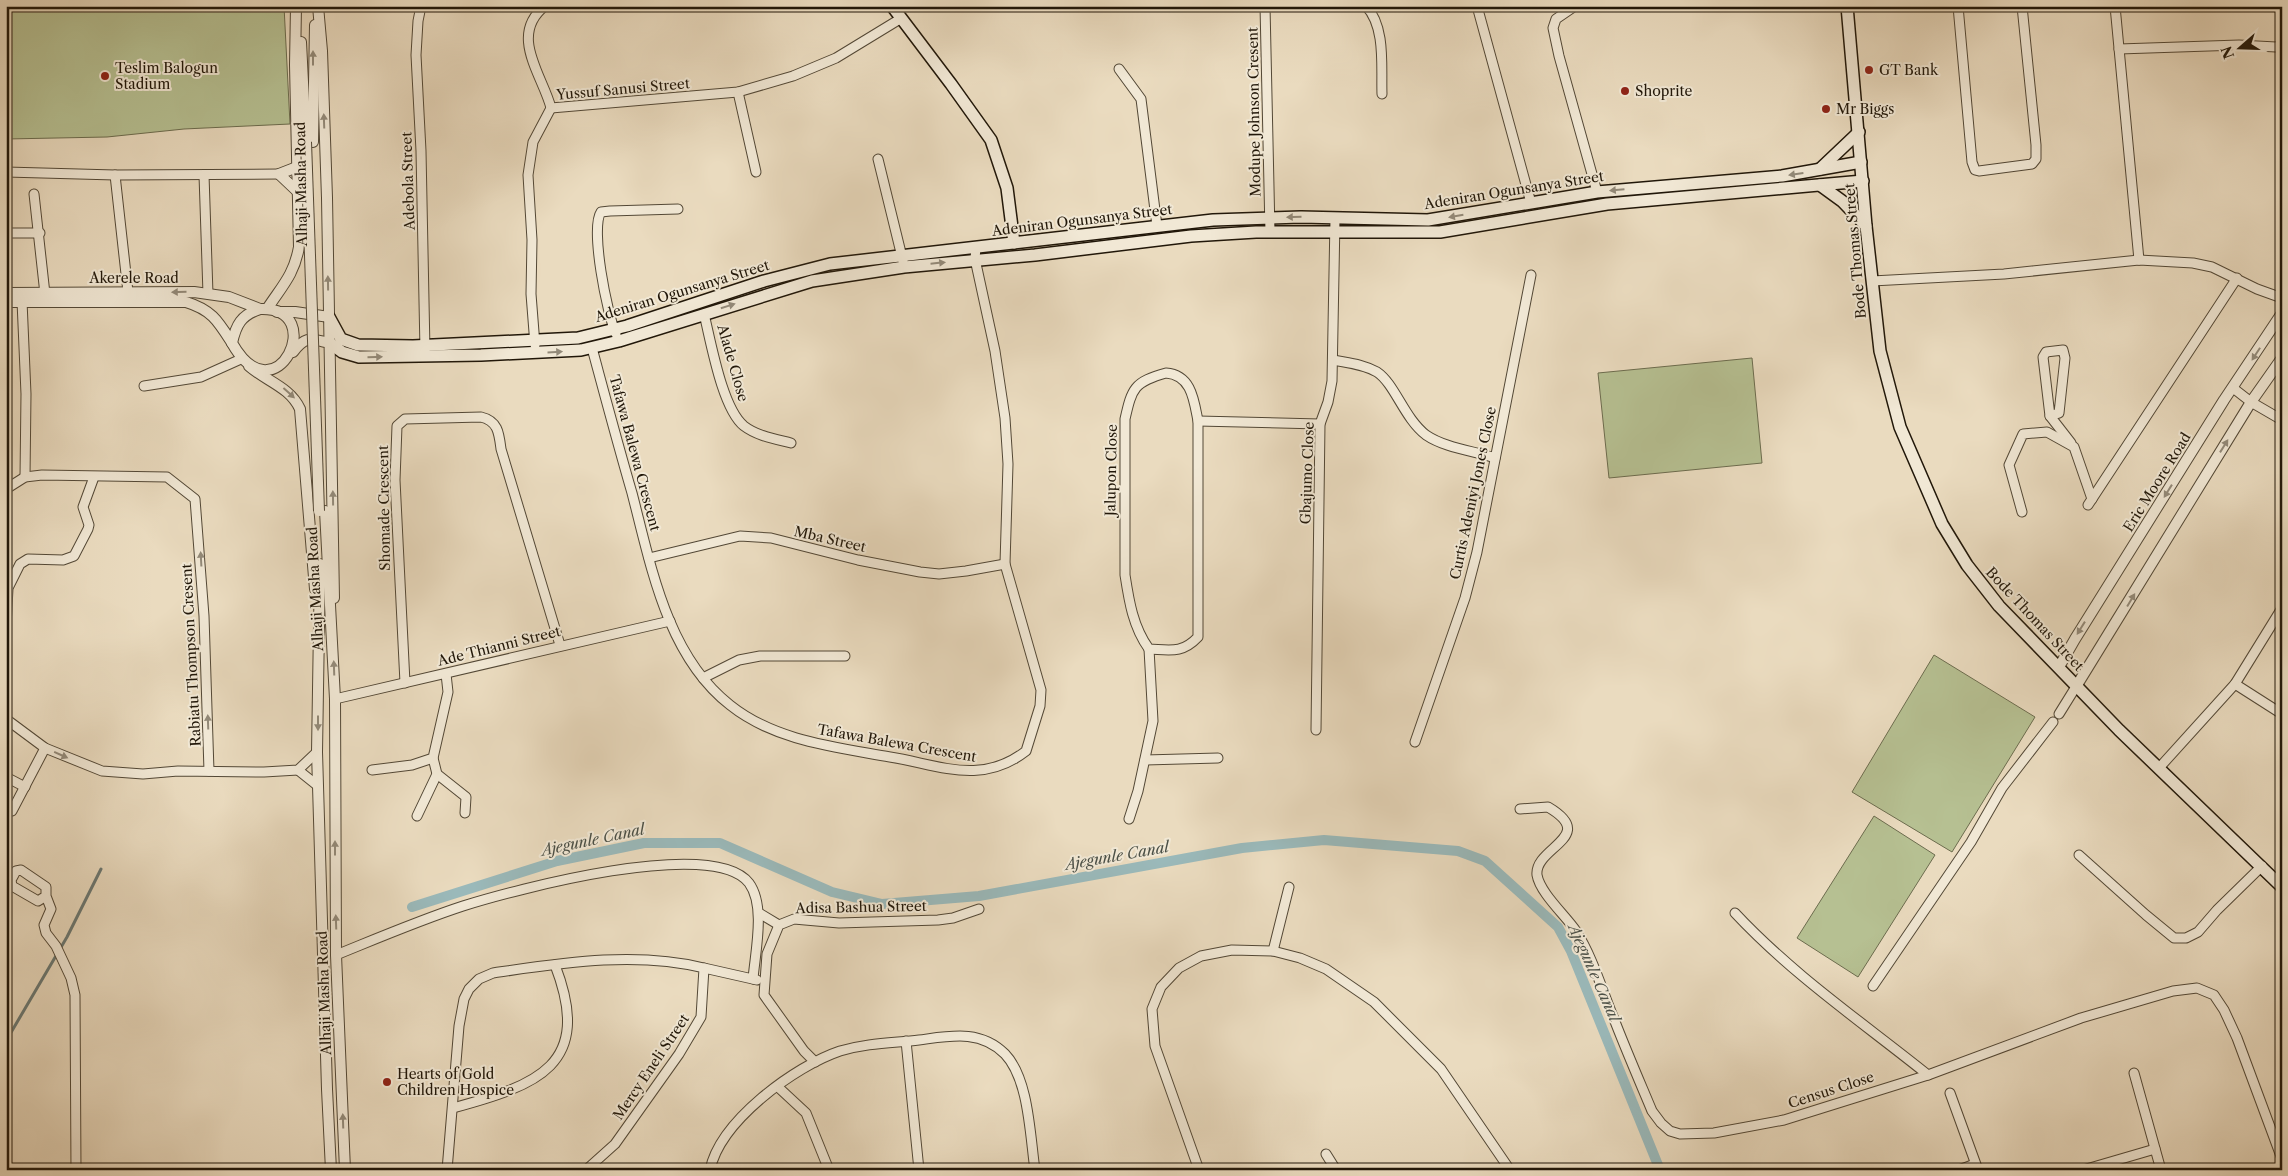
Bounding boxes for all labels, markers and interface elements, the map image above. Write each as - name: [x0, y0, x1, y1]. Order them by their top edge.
- north arrow: [2216, 22, 2266, 72]
- street label: Modupe Johnson Cresent: [1244, 27, 1264, 197]
- text: N: [2217, 44, 2238, 61]
- one-way arrow: [309, 50, 317, 66]
- place label: Teslim Balogun Stadium: [115, 59, 218, 93]
- place label: GT Bank: [1879, 61, 1939, 79]
- marker: GT Bank: [1863, 64, 1875, 76]
- marker: Teslim Balogun Stadium: [99, 70, 111, 82]
- street label: Yussuf Sanusi Street: [555, 74, 691, 104]
- place label: Shoprite: [1635, 82, 1692, 100]
- marker: Shoprite: [1619, 85, 1631, 97]
- place label: Mr Biggs: [1836, 100, 1894, 118]
- marker: Mr Biggs: [1820, 103, 1832, 115]
- one-way arrow: [320, 112, 328, 128]
- street label: Alhaji Masha Road: [291, 121, 311, 247]
- street label: Adebola Street: [397, 131, 419, 231]
- street label: Adeniran Ogunsanya Street: [1422, 167, 1605, 213]
- one-way arrow: [1788, 171, 1804, 179]
- street label: Bode Thomas Street: [1840, 183, 1870, 319]
- one-way arrow: [1608, 186, 1624, 194]
- street label: Adeniran Ogunsanya Street: [990, 200, 1173, 240]
- one-way arrow: [1449, 212, 1464, 220]
- one-way arrow: [1286, 213, 1302, 221]
- street label: Adeniran Ogunsanya Street: [592, 256, 771, 326]
- one-way arrow: [931, 259, 947, 267]
- street label: Akerele Road: [88, 269, 179, 287]
- one-way arrow: [324, 275, 332, 291]
- one-way arrow: [170, 288, 186, 296]
- one-way arrow: [721, 302, 736, 310]
- street label: Alade Close: [713, 321, 753, 404]
- one-way arrow: [547, 347, 563, 355]
- one-way arrow: [2251, 347, 2260, 361]
- one-way arrow: [367, 352, 383, 360]
- street label: Tafawa Balewa Crescent: [605, 373, 665, 533]
- one-way arrow: [282, 388, 295, 399]
- street label: Curtis Adeniyi Jones Close: [1446, 405, 1500, 581]
- street label: Gbajumo Close: [1296, 421, 1318, 525]
- street label: Jalupon Close: [1101, 424, 1121, 518]
- street label: Eric Moore Road: [2119, 429, 2195, 535]
- one-way arrow: [2220, 439, 2229, 453]
- street label: Shomade Crescent: [374, 445, 394, 571]
- one-way arrow: [2163, 484, 2172, 497]
- one-way arrow: [329, 490, 337, 506]
- street label: Mba Street: [792, 522, 868, 556]
- street label: Alhaji Masha Road: [303, 526, 327, 653]
- one-way arrow: [196, 551, 204, 567]
- street label: Rabiatu Thompson Cresent: [177, 563, 205, 747]
- street label: Bode Thomas Street: [1982, 563, 2088, 675]
- one-way arrow: [2126, 593, 2135, 606]
- street label: Ade Thianni Street: [435, 622, 562, 670]
- one-way arrow: [2077, 622, 2086, 635]
- one-way arrow: [329, 660, 337, 676]
- one-way arrow: [204, 714, 212, 730]
- one-way arrow: [313, 715, 321, 731]
- street label: Tafawa Balewa Crescent: [816, 720, 978, 766]
- one-way arrow: [54, 752, 68, 760]
- water label: Ajegunle Canal: [537, 819, 648, 860]
- water label: Ajegunle Canal: [1061, 837, 1173, 874]
- one-way arrow: [331, 840, 339, 856]
- street label: Adisa Bashua Street: [794, 897, 927, 917]
- one-way arrow: [331, 914, 339, 930]
- water label: Ajegunle Canal: [1564, 919, 1625, 1027]
- street label: Alhaji Masha Road: [313, 930, 335, 1057]
- street label: Mercy Eneli Street: [609, 1011, 693, 1123]
- place label: Hearts of Gold Children Hospice: [397, 1065, 514, 1099]
- street label: Census Close: [1786, 1068, 1876, 1112]
- marker: Hearts of Gold Children Hospice: [381, 1076, 393, 1088]
- one-way arrow: [339, 1113, 347, 1129]

